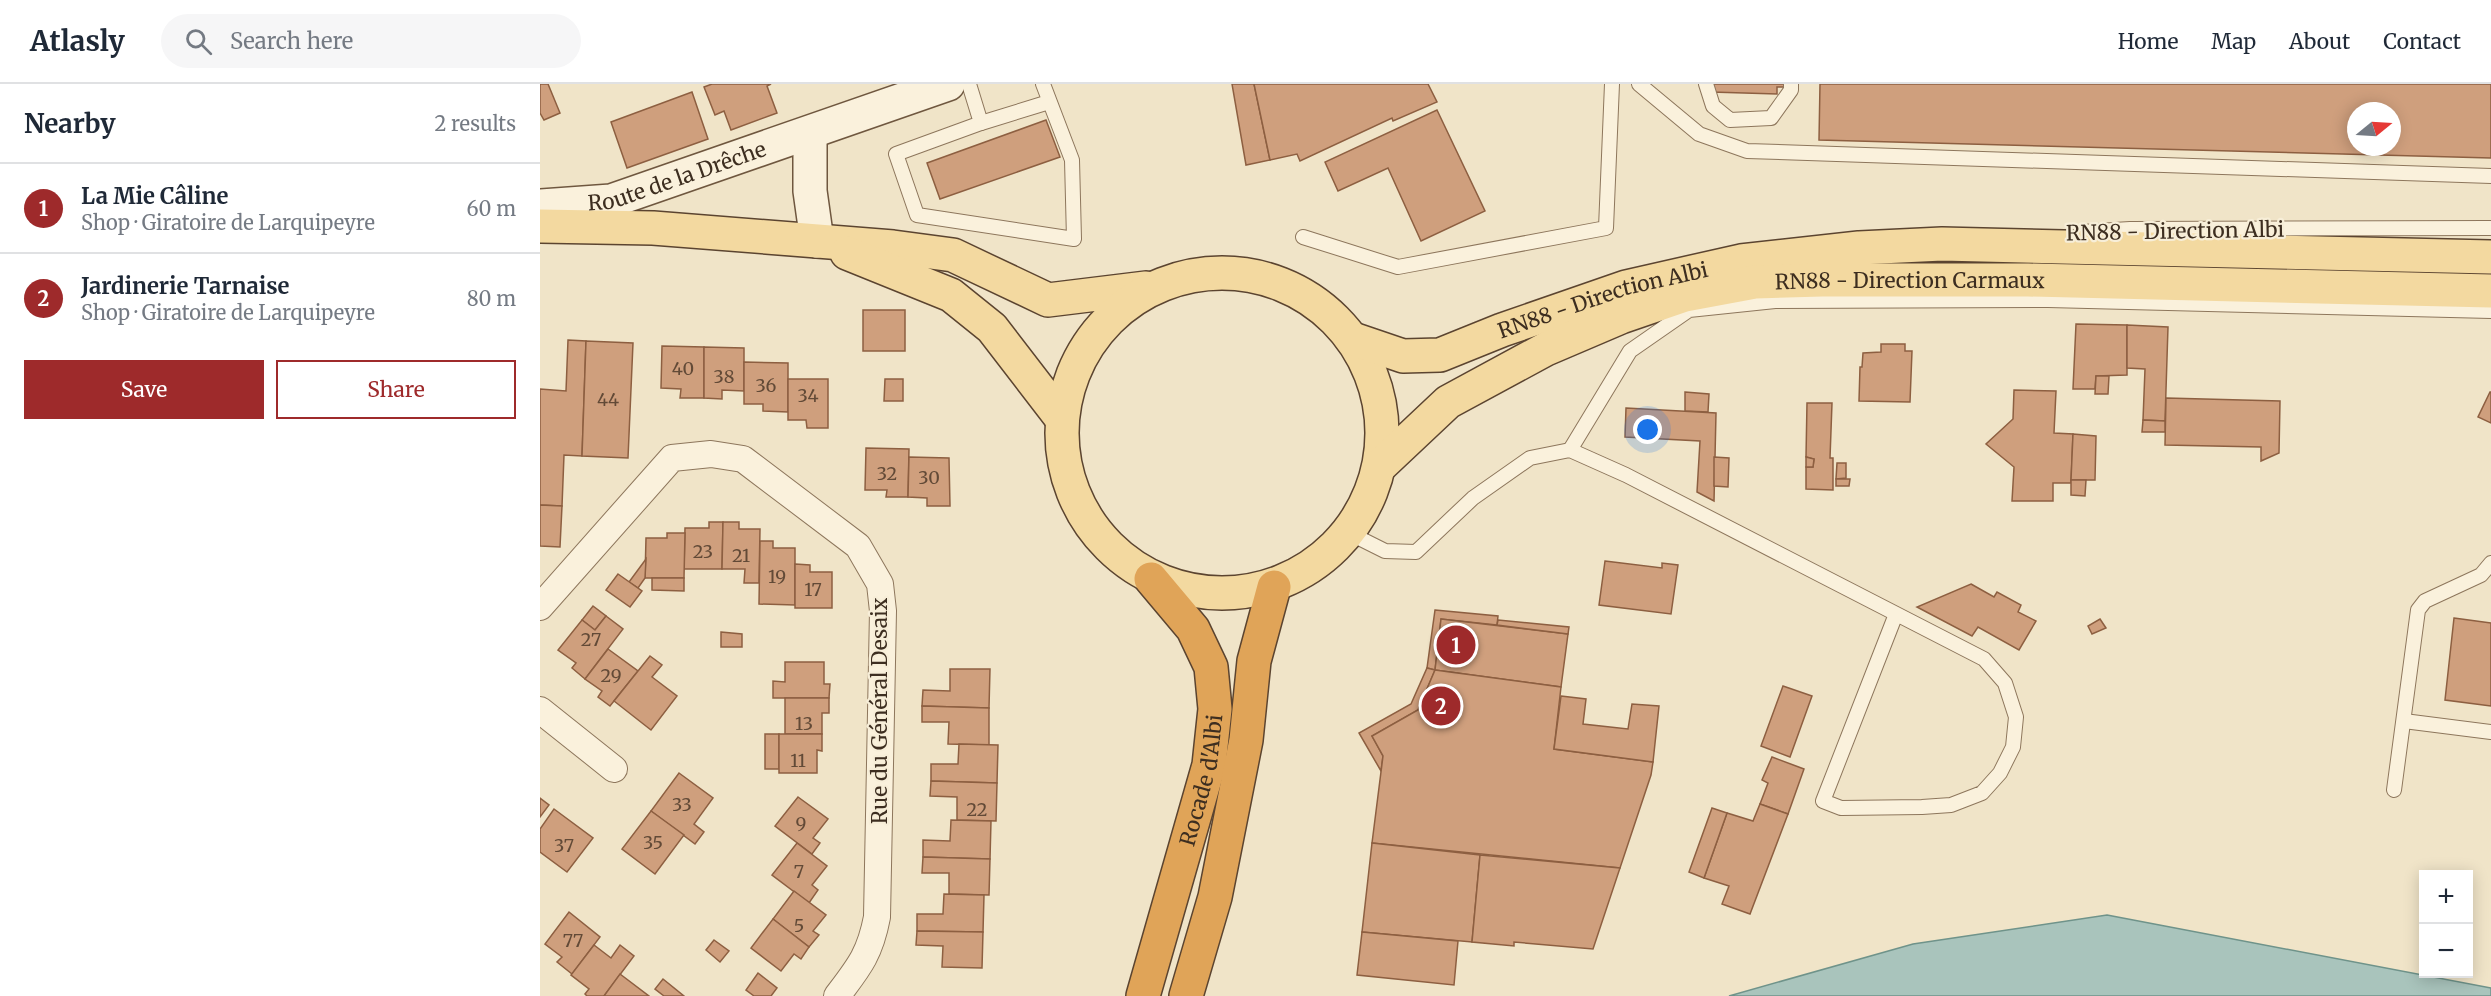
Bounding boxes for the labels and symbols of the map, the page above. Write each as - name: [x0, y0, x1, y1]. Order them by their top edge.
- north arrow: [2347, 102, 2401, 156]
- street label: Route de la Drêche: [587, 135, 769, 216]
- street label: RN88 - Direction Albi: [2066, 216, 2285, 246]
- street label: RN88 - Direction Albi: [1494, 255, 1710, 344]
- street label: RN88 - Direction Carmaux: [1774, 267, 2046, 295]
- house number: 40: [672, 357, 694, 380]
- house number: 38: [714, 365, 734, 388]
- house number: 36: [756, 374, 777, 397]
- house number: 34: [797, 384, 819, 407]
- house number: 44: [597, 388, 619, 411]
- your location: [1633, 415, 1662, 444]
- house number: 32: [877, 462, 897, 485]
- house number: 30: [918, 466, 940, 489]
- house number: 23: [693, 540, 713, 563]
- house number: 21: [732, 544, 750, 567]
- house number: 19: [768, 565, 786, 588]
- house number: 17: [804, 578, 822, 601]
- street label: Rue du Général Desaix: [866, 597, 893, 824]
- pin: 1: [1436, 622, 1476, 668]
- house number: 27: [581, 628, 601, 651]
- house number: 29: [600, 664, 622, 687]
- pin: 2: [1422, 684, 1460, 728]
- house number: 13: [795, 712, 813, 735]
- street label: Rocade d'Albi: [1173, 713, 1228, 849]
- house number: 11: [790, 749, 806, 772]
- house number: 33: [672, 793, 692, 816]
- house number: 22: [966, 798, 988, 821]
- house number: 9: [796, 812, 806, 835]
- house number: 35: [643, 831, 663, 854]
- house number: 37: [554, 834, 574, 857]
- house number: 7: [794, 860, 804, 883]
- house number: 5: [794, 914, 804, 937]
- house number: 77: [563, 929, 583, 952]

